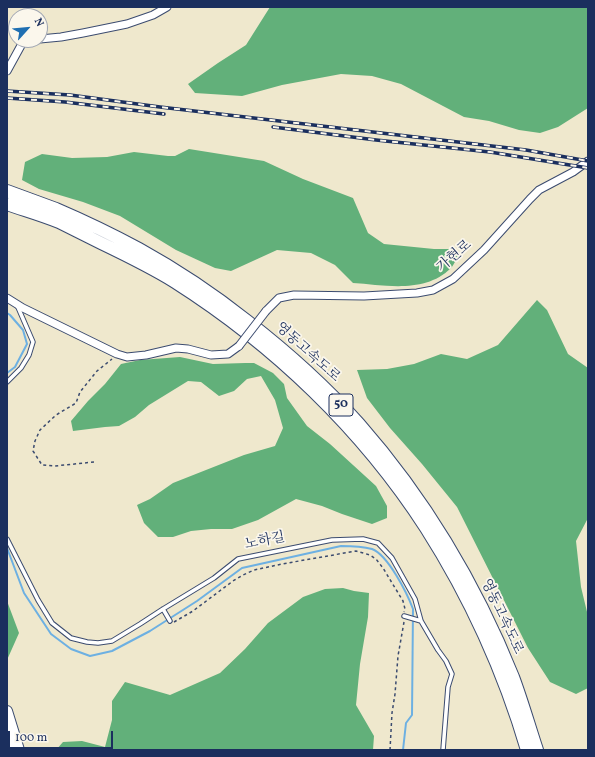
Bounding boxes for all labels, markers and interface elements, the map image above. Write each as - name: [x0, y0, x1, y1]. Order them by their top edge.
- north arrow: [8, 8, 48, 48]
- text: N: [30, 16, 47, 30]
- street label: 가현로: [434, 237, 476, 277]
- street label: 영동고속도로: [271, 320, 343, 386]
- road number: 50: [329, 394, 353, 416]
- street label: 노하길: [243, 530, 287, 554]
- street label: 영동고속도로: [476, 577, 526, 657]
- scale bar: [10, 723, 115, 749]
- text: 100 m: [15, 730, 47, 746]

